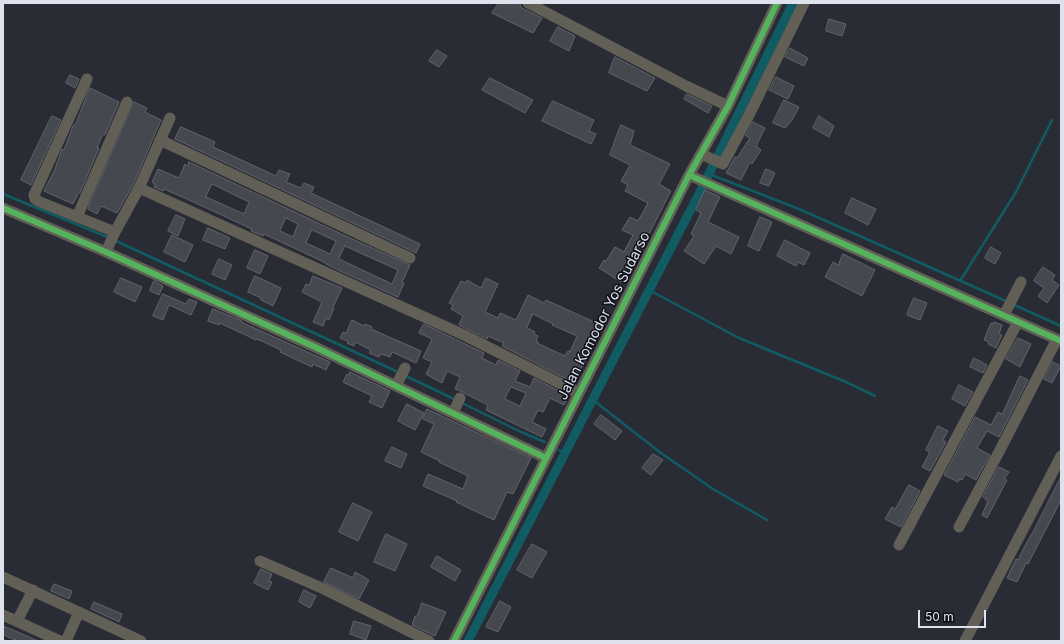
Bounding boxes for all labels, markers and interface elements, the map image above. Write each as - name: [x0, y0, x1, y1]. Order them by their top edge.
- street label: Jalan Komodor Yos Sudarso: [554, 229, 654, 403]
- scale bar: [920, 602, 988, 628]
- text: 50 m: [925, 609, 954, 624]

